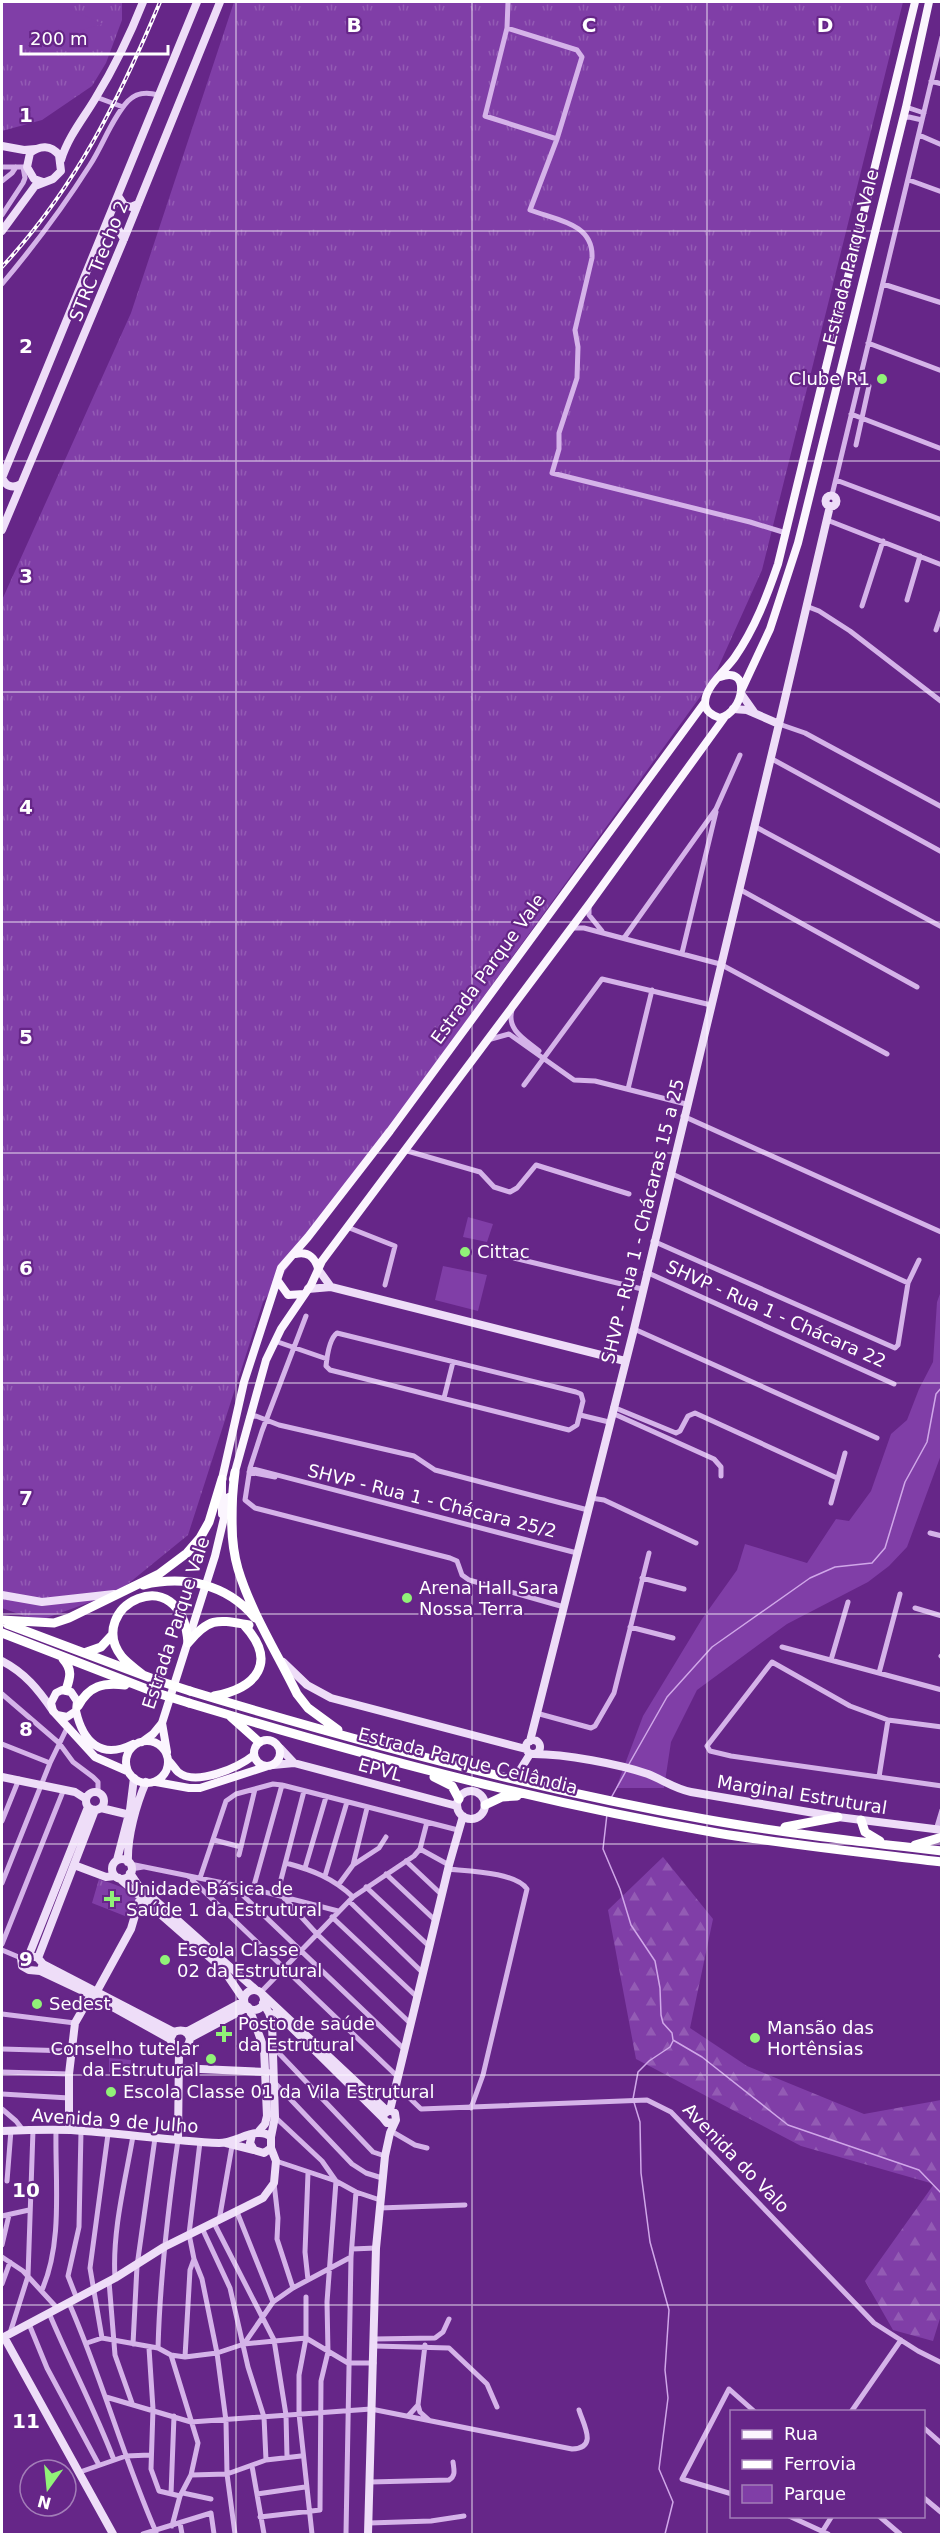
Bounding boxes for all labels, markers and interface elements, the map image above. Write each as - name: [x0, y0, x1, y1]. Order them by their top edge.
- text: B: [346, 13, 362, 37]
- text: C: [582, 13, 596, 37]
- text: D: [817, 13, 833, 37]
- scale bar: [21, 18, 168, 56]
- text: 200 m: [30, 28, 88, 49]
- text: 1: [19, 103, 33, 127]
- street label: Estrada Parque Vale: [819, 167, 883, 347]
- street label: STRC Trecho 2: [65, 197, 132, 324]
- text: 2: [19, 334, 33, 358]
- place label: Clube R1: [789, 368, 870, 389]
- marker: Clube R1: [875, 372, 889, 386]
- text: 3: [19, 564, 33, 588]
- text: 4: [19, 795, 33, 819]
- street label: Estrada Parque Vale: [426, 890, 549, 1048]
- text: 5: [19, 1025, 33, 1049]
- street label: SHVP - Rua 1 - Chácaras 15 a 25: [597, 1076, 688, 1366]
- place label: Cittac: [477, 1241, 530, 1262]
- marker: Cittac: [458, 1245, 472, 1259]
- street label: SHVP - Rua 1 - Chácara 22: [663, 1255, 889, 1372]
- text: 6: [19, 1256, 33, 1280]
- street label: SHVP - Rua 1 - Chácara 25/2: [305, 1459, 559, 1542]
- text: 7: [19, 1486, 33, 1510]
- street label: Estrada Parque Vale: [138, 1534, 213, 1712]
- place label: Arena Hall Sara Nossa Terra: [419, 1577, 559, 1619]
- marker: Arena Hall Sara Nossa Terra: [400, 1591, 414, 1605]
- text: 8: [19, 1717, 33, 1741]
- street label: Estrada Parque Ceilândia: [356, 1723, 580, 1798]
- street label: EPVL: [356, 1754, 404, 1785]
- street label: Marginal Estrutural: [716, 1771, 889, 1818]
- place label: Unidade Básica de Saúde 1 da Estrutural: [126, 1878, 322, 1920]
- marker: Unidade Básica de Saúde 1 da Estrutural: [103, 1890, 121, 1908]
- place label: Escola Classe 02 da Estrutural: [177, 1939, 322, 1981]
- text: 9: [19, 1947, 33, 1971]
- marker: Escola Classe 02 da Estrutural: [158, 1953, 172, 1967]
- place label: Sedest: [49, 1993, 110, 2014]
- marker: Sedest: [30, 1997, 44, 2011]
- place label: Posto de saúde da Estrutural: [238, 2013, 375, 2055]
- place label: Mansão das Hortênsias: [767, 2017, 874, 2059]
- marker: Posto de saúde da Estrutural: [215, 2025, 233, 2043]
- marker: Mansão das Hortênsias: [748, 2031, 762, 2045]
- place label: Conselho tutelar da Estrutural: [50, 2038, 200, 2080]
- marker: Conselho tutelar da Estrutural: [204, 2052, 218, 2066]
- place label: Escola Classe 01 da Vila Estrutural: [123, 2081, 435, 2102]
- marker: Escola Classe 01 da Vila Estrutural: [104, 2085, 118, 2099]
- street label: Avenida do Valo: [679, 2099, 794, 2217]
- street label: Avenida 9 de Julho: [31, 2104, 199, 2137]
- text: 10: [12, 2178, 40, 2202]
- text: 11: [12, 2409, 40, 2433]
- legend: [730, 2410, 925, 2518]
- text: Rua: [784, 2423, 818, 2444]
- text: Ferrovia: [784, 2453, 856, 2474]
- north arrow: [18, 2458, 78, 2518]
- text: Parque: [784, 2483, 846, 2504]
- text: N: [35, 2491, 53, 2513]

